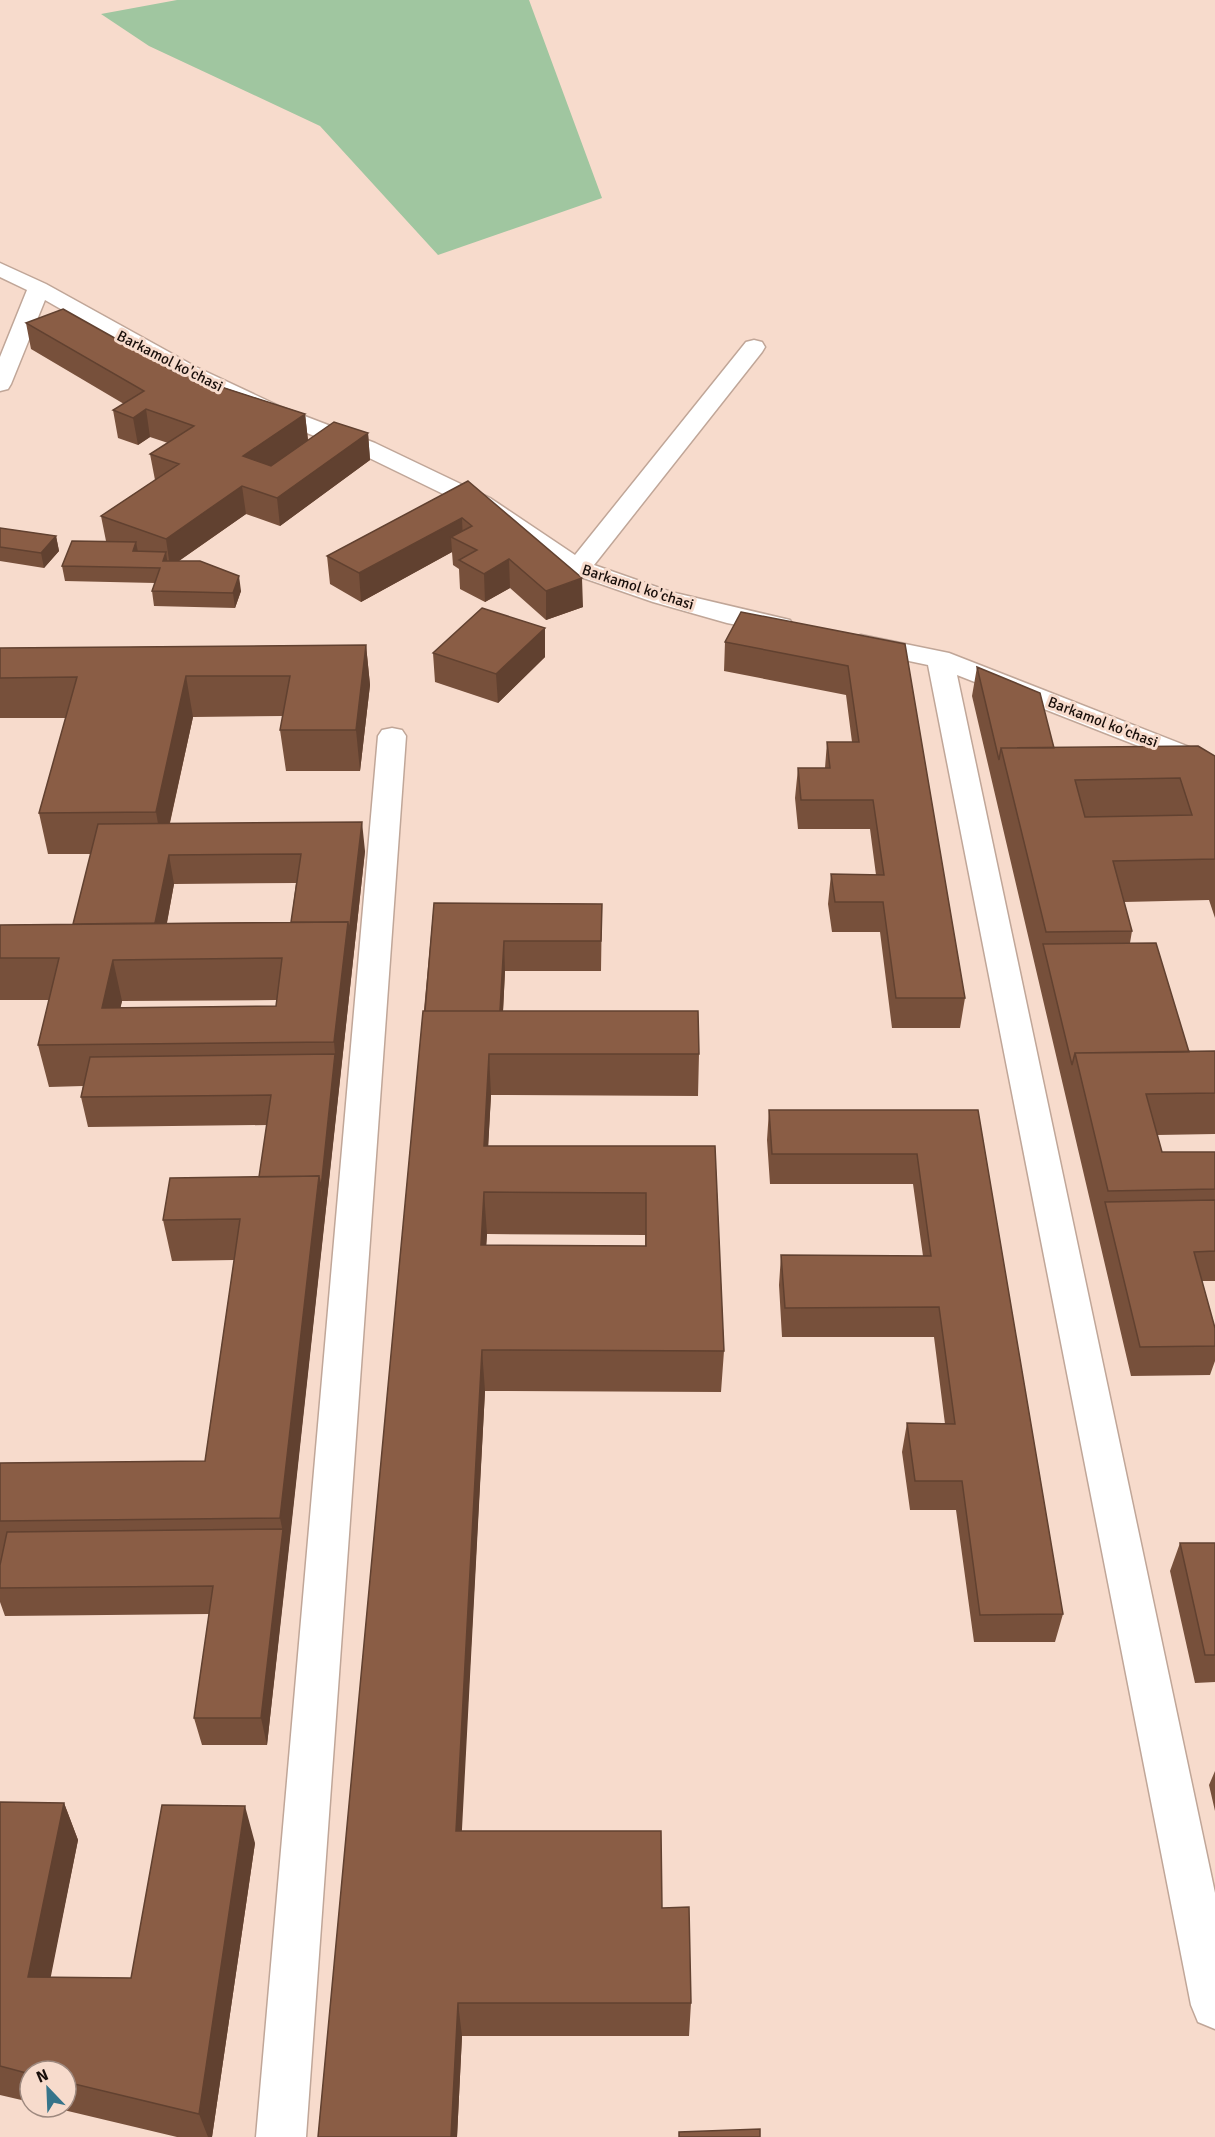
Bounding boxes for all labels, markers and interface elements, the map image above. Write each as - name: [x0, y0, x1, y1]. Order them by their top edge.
- street label: Barkamol ko'chasi: [114, 327, 226, 395]
- street label: Barkamol ko'chasi: [580, 560, 696, 614]
- street label: Barkamol ko'chasi: [1045, 693, 1161, 751]
- north arrow: [18, 2059, 78, 2119]
- text: N: [33, 2065, 52, 2087]

